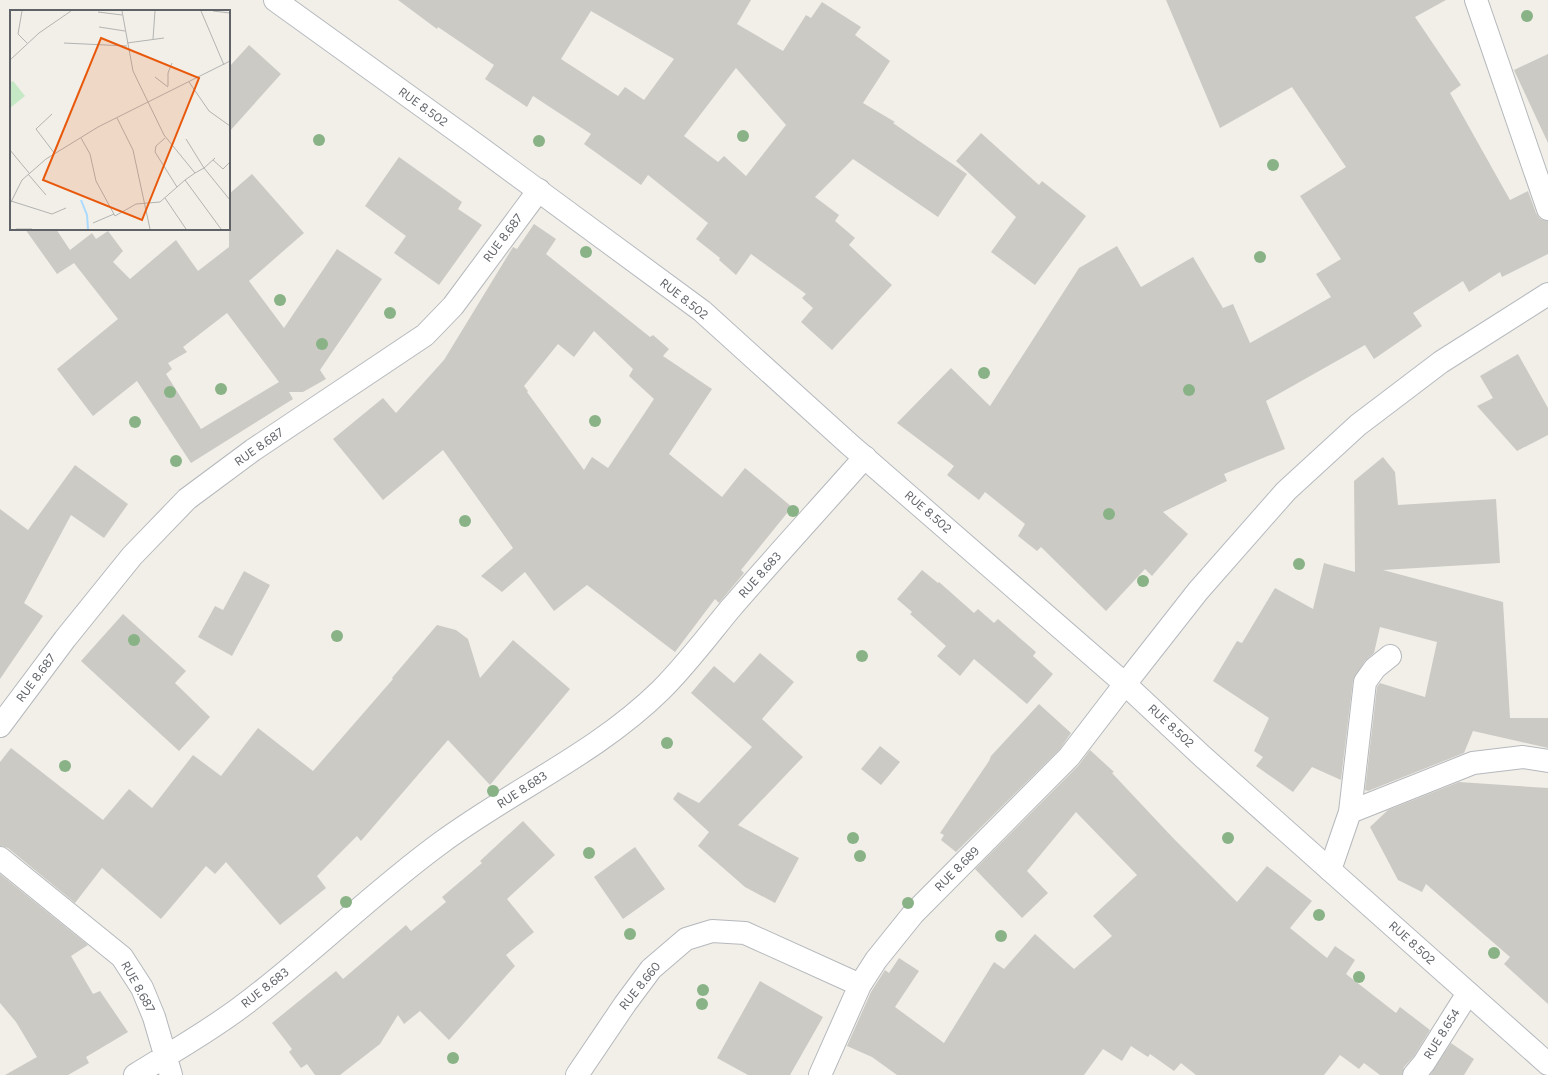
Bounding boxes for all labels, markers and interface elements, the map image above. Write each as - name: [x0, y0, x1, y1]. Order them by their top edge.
- inset map: [10, 10, 230, 230]
- street label: RUE 8.502: [396, 85, 450, 129]
- street label: RUE 8.687: [480, 211, 526, 265]
- street label: RUE 8.502: [657, 276, 711, 322]
- street label: RUE 8.687: [232, 425, 287, 469]
- street label: RUE 8.502: [902, 488, 954, 536]
- street label: RUE 8.683: [736, 549, 784, 601]
- street label: RUE 8.687: [13, 651, 59, 705]
- street label: RUE 8.502: [1145, 701, 1197, 751]
- street label: RUE 8.683: [494, 769, 550, 811]
- street label: RUE 8.689: [932, 844, 982, 894]
- street label: RUE 8.502: [1386, 919, 1438, 967]
- street label: RUE 8.687: [118, 959, 158, 1016]
- street label: RUE 8.660: [617, 959, 664, 1013]
- street label: RUE 8.683: [238, 965, 292, 1011]
- street label: RUE 8.654: [1421, 1006, 1463, 1062]

